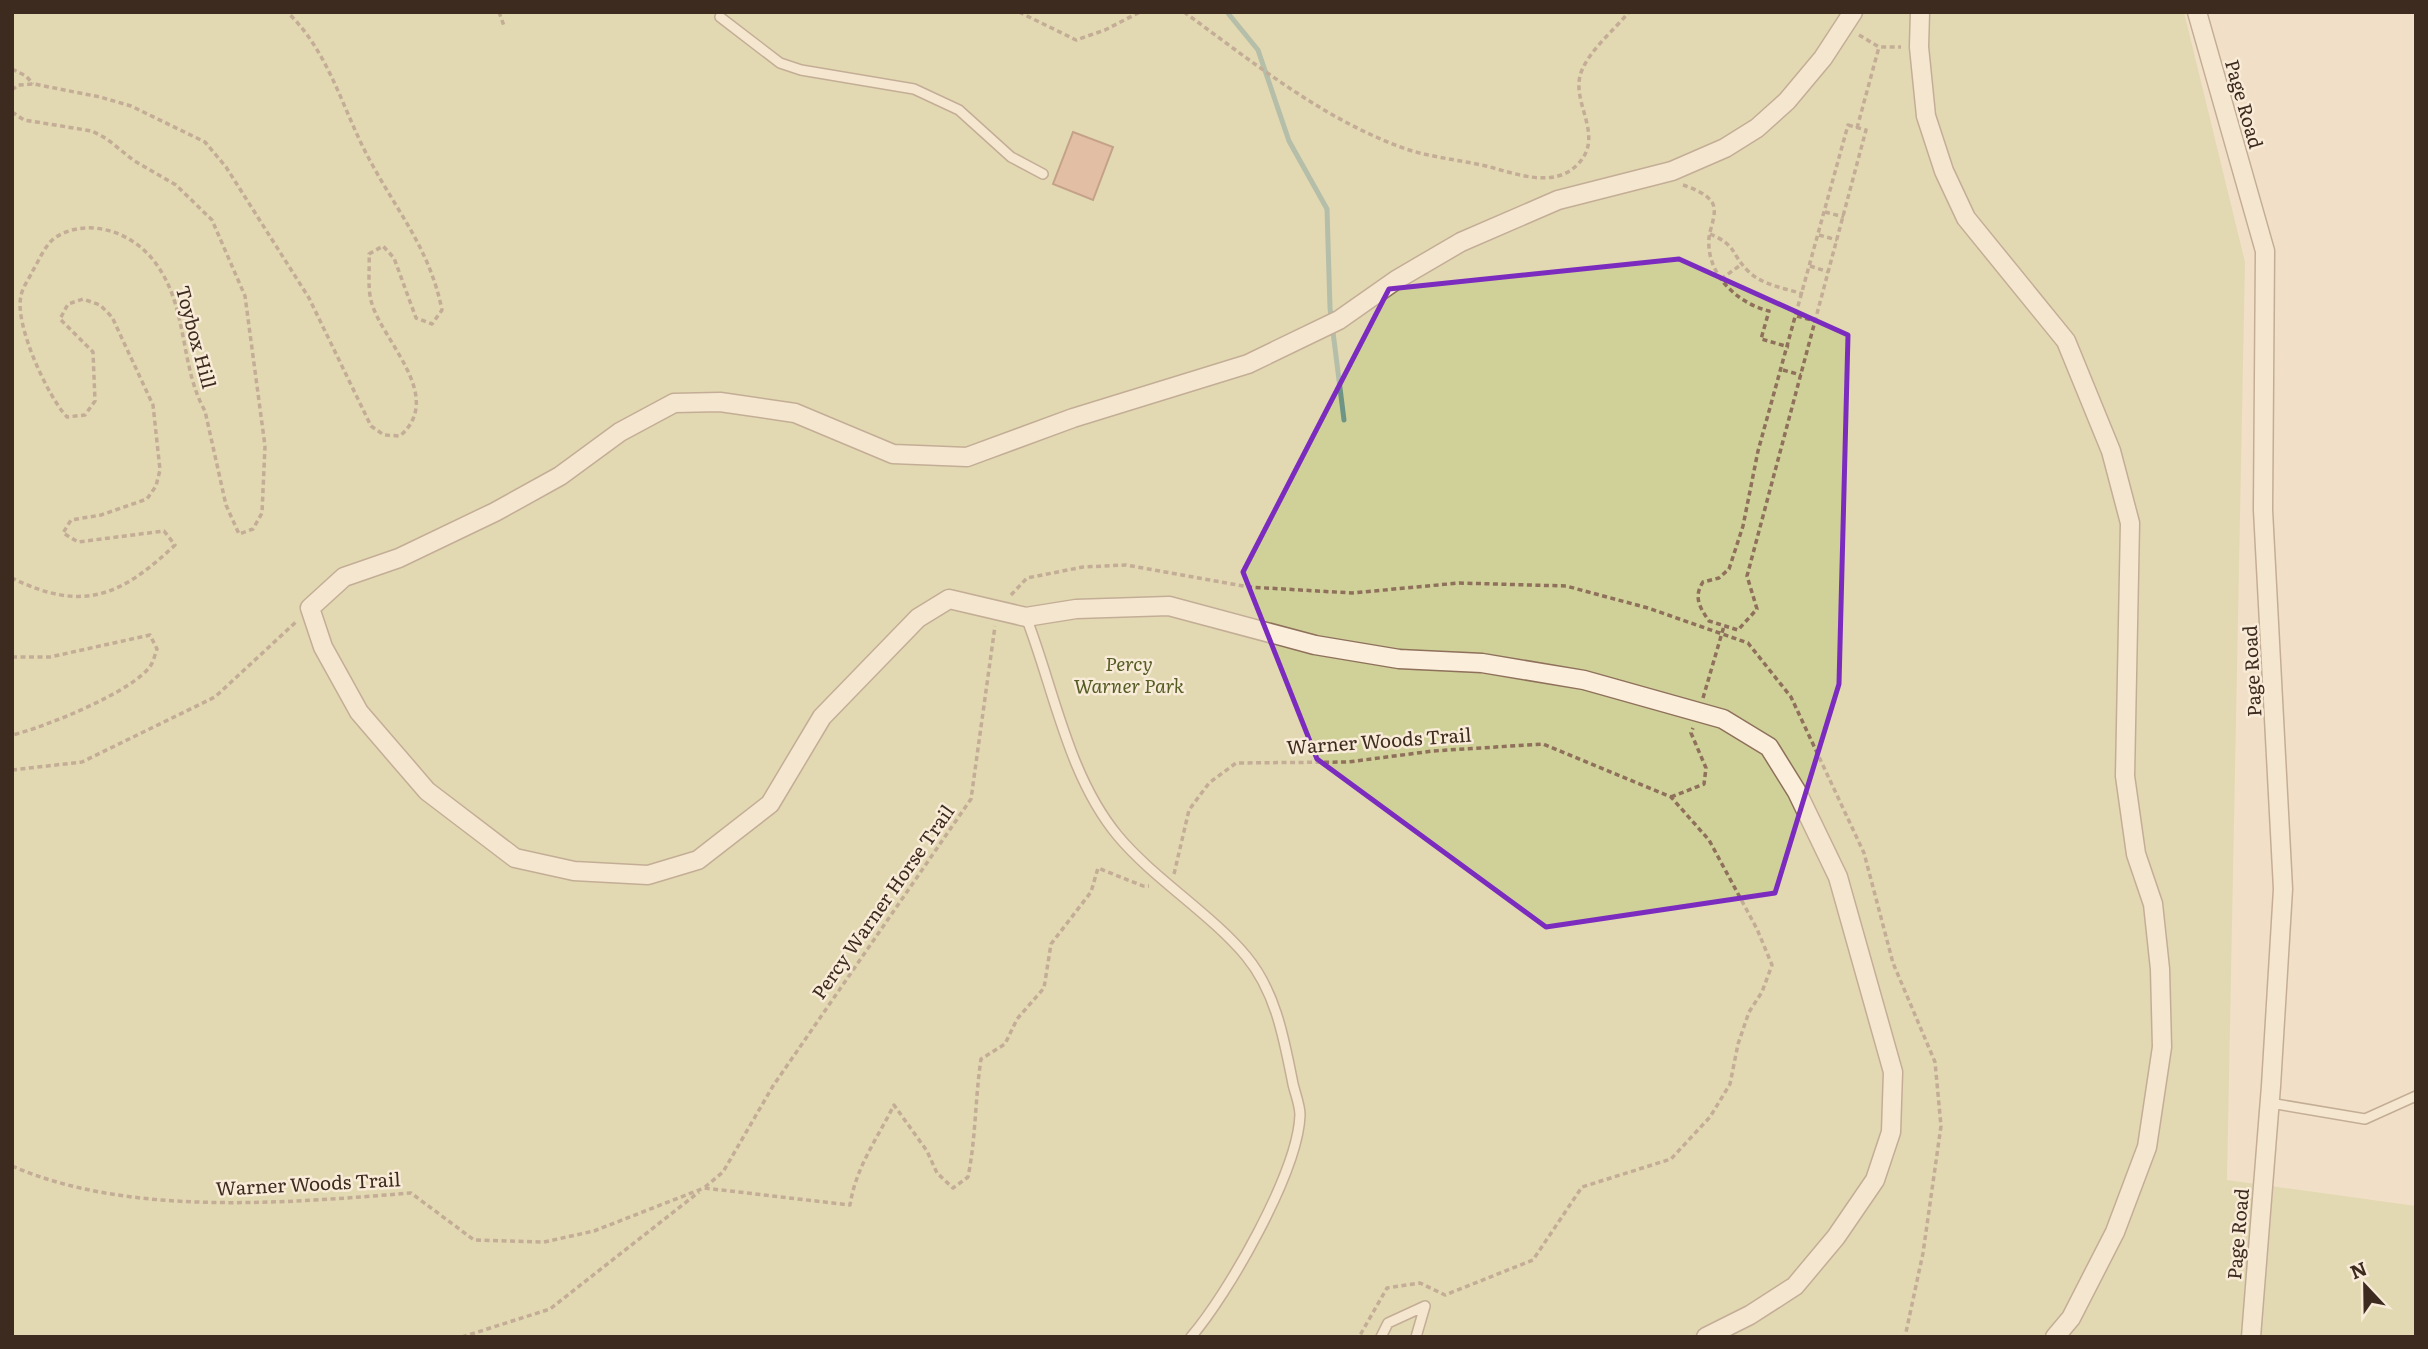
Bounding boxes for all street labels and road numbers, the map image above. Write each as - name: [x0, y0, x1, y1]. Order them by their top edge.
- street label: Page Road: [2219, 56, 2271, 152]
- street label: Toybox Hill: [170, 282, 224, 392]
- street label: Page Road: [2235, 624, 2267, 718]
- street label: Warner Woods Trail: [1286, 720, 1472, 760]
- street label: Percy Warner Horse Trail: [804, 798, 960, 1004]
- street label: Warner Woods Trail: [215, 1164, 401, 1202]
- street label: Page Road: [2219, 1187, 2255, 1281]

